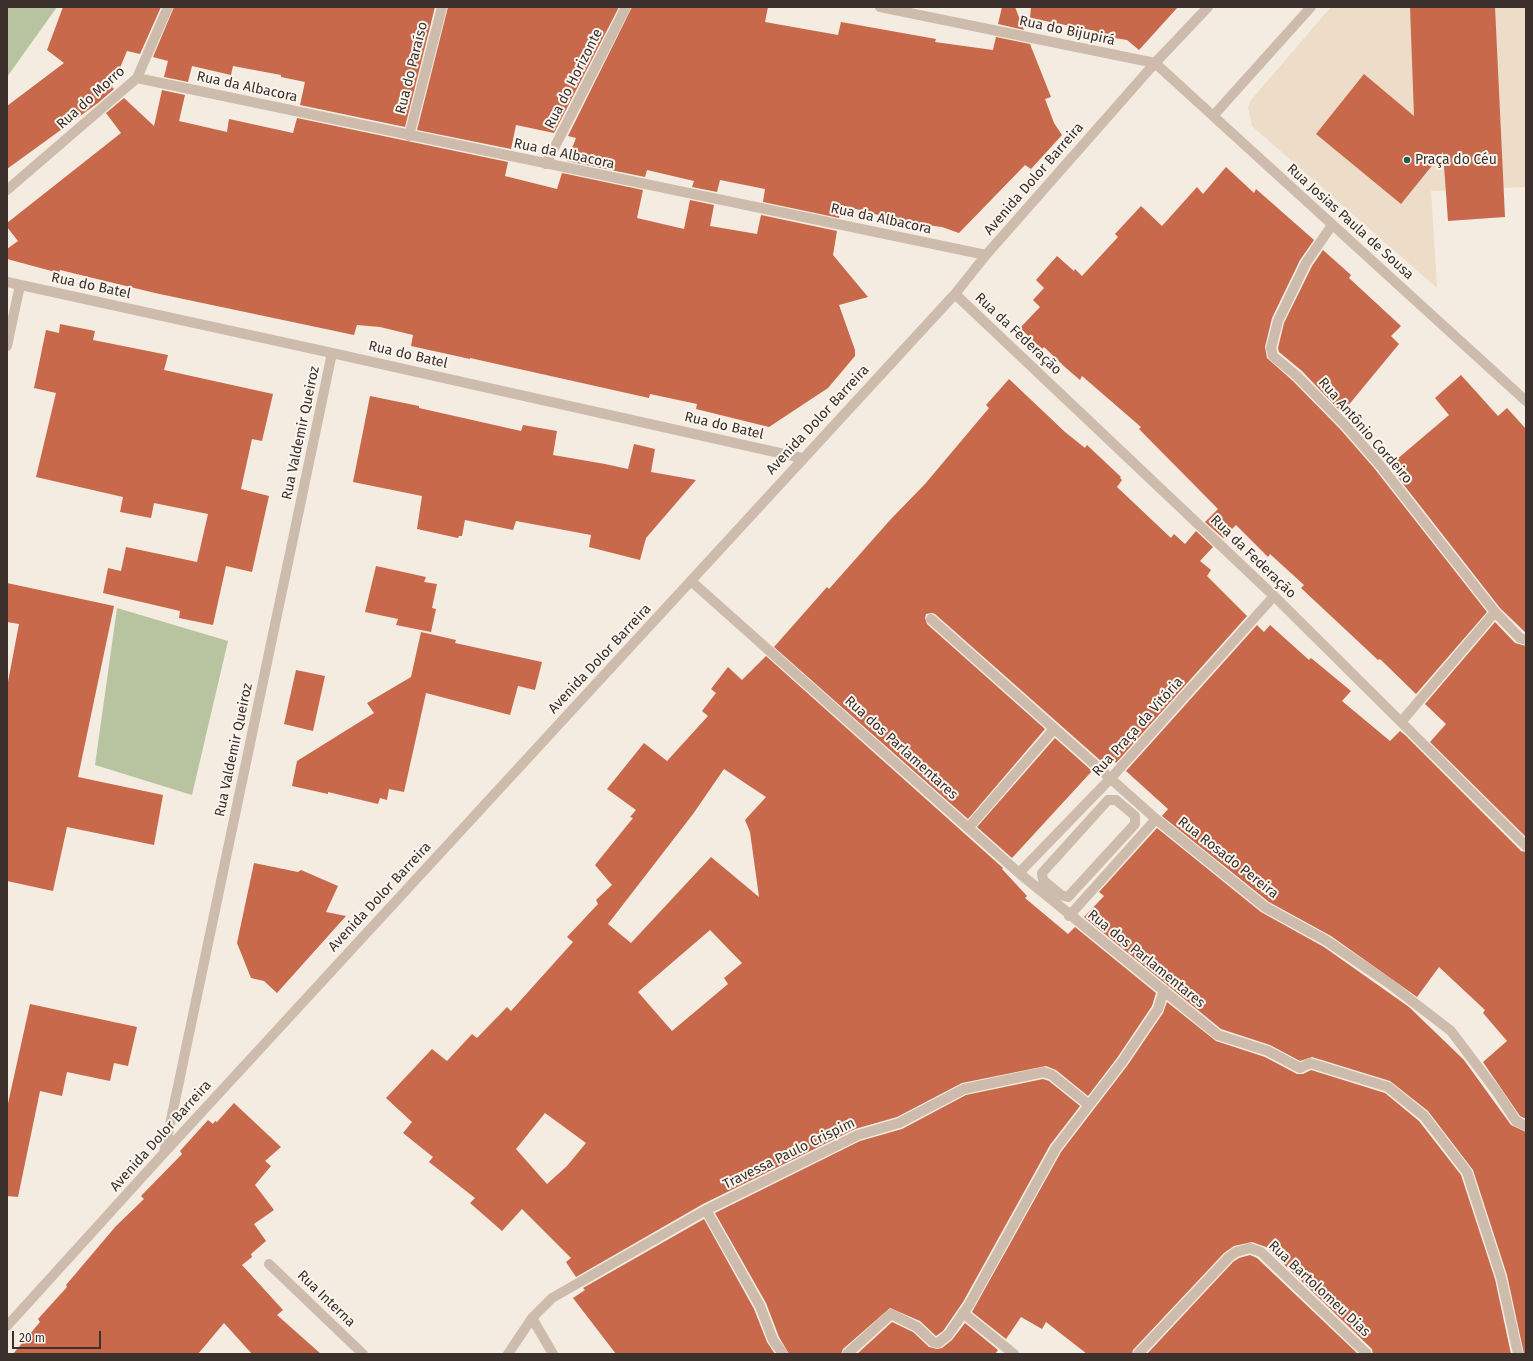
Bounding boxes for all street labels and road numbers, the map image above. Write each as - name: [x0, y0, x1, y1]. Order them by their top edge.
- street label: Rua do Bijupirá: [1018, 13, 1116, 49]
- street label: Rua do Paraíso: [392, 20, 432, 116]
- street label: Rua do Horizonte: [542, 26, 606, 132]
- street label: Rua do Morro: [53, 63, 129, 133]
- street label: Rua da Albacora: [195, 68, 299, 106]
- street label: Avenida Dolor Barreira: [981, 119, 1087, 239]
- street label: Rua da Albacora: [512, 135, 616, 173]
- street label: Rua Josias Paula de Sousa: [1283, 161, 1417, 283]
- street label: Rua da Albacora: [829, 200, 933, 238]
- street label: Rua do Batel: [50, 269, 132, 303]
- street label: Rua da Federação: [971, 289, 1065, 379]
- street label: Rua do Batel: [367, 338, 449, 372]
- street label: Avenida Dolor Barreira: [763, 362, 873, 478]
- street label: Rua Valdemir Queiroz: [279, 365, 323, 501]
- street label: Rua Antônio Cordeiro: [1314, 375, 1416, 487]
- street label: Rua do Batel: [683, 409, 765, 443]
- street label: Rua da Federação: [1207, 512, 1299, 602]
- street label: Avenida Dolor Barreira: [545, 601, 655, 717]
- street label: Rua Praça da Vitória: [1089, 674, 1187, 780]
- street label: Rua Valdemir Queiroz: [212, 682, 256, 818]
- street label: Rua dos Parlamentares: [841, 693, 961, 803]
- street label: Rua Rosado Pereira: [1174, 813, 1282, 903]
- street label: Avenida Dolor Barreira: [325, 839, 435, 955]
- street label: Rua dos Parlamentares: [1084, 906, 1208, 1012]
- street label: Avenida Dolor Barreira: [107, 1077, 215, 1195]
- street label: Travessa Paulo Crispim: [720, 1115, 858, 1193]
- street label: Rua Bartolomeu Dias: [1265, 1237, 1373, 1341]
- street label: Rua Interna: [294, 1267, 358, 1331]

